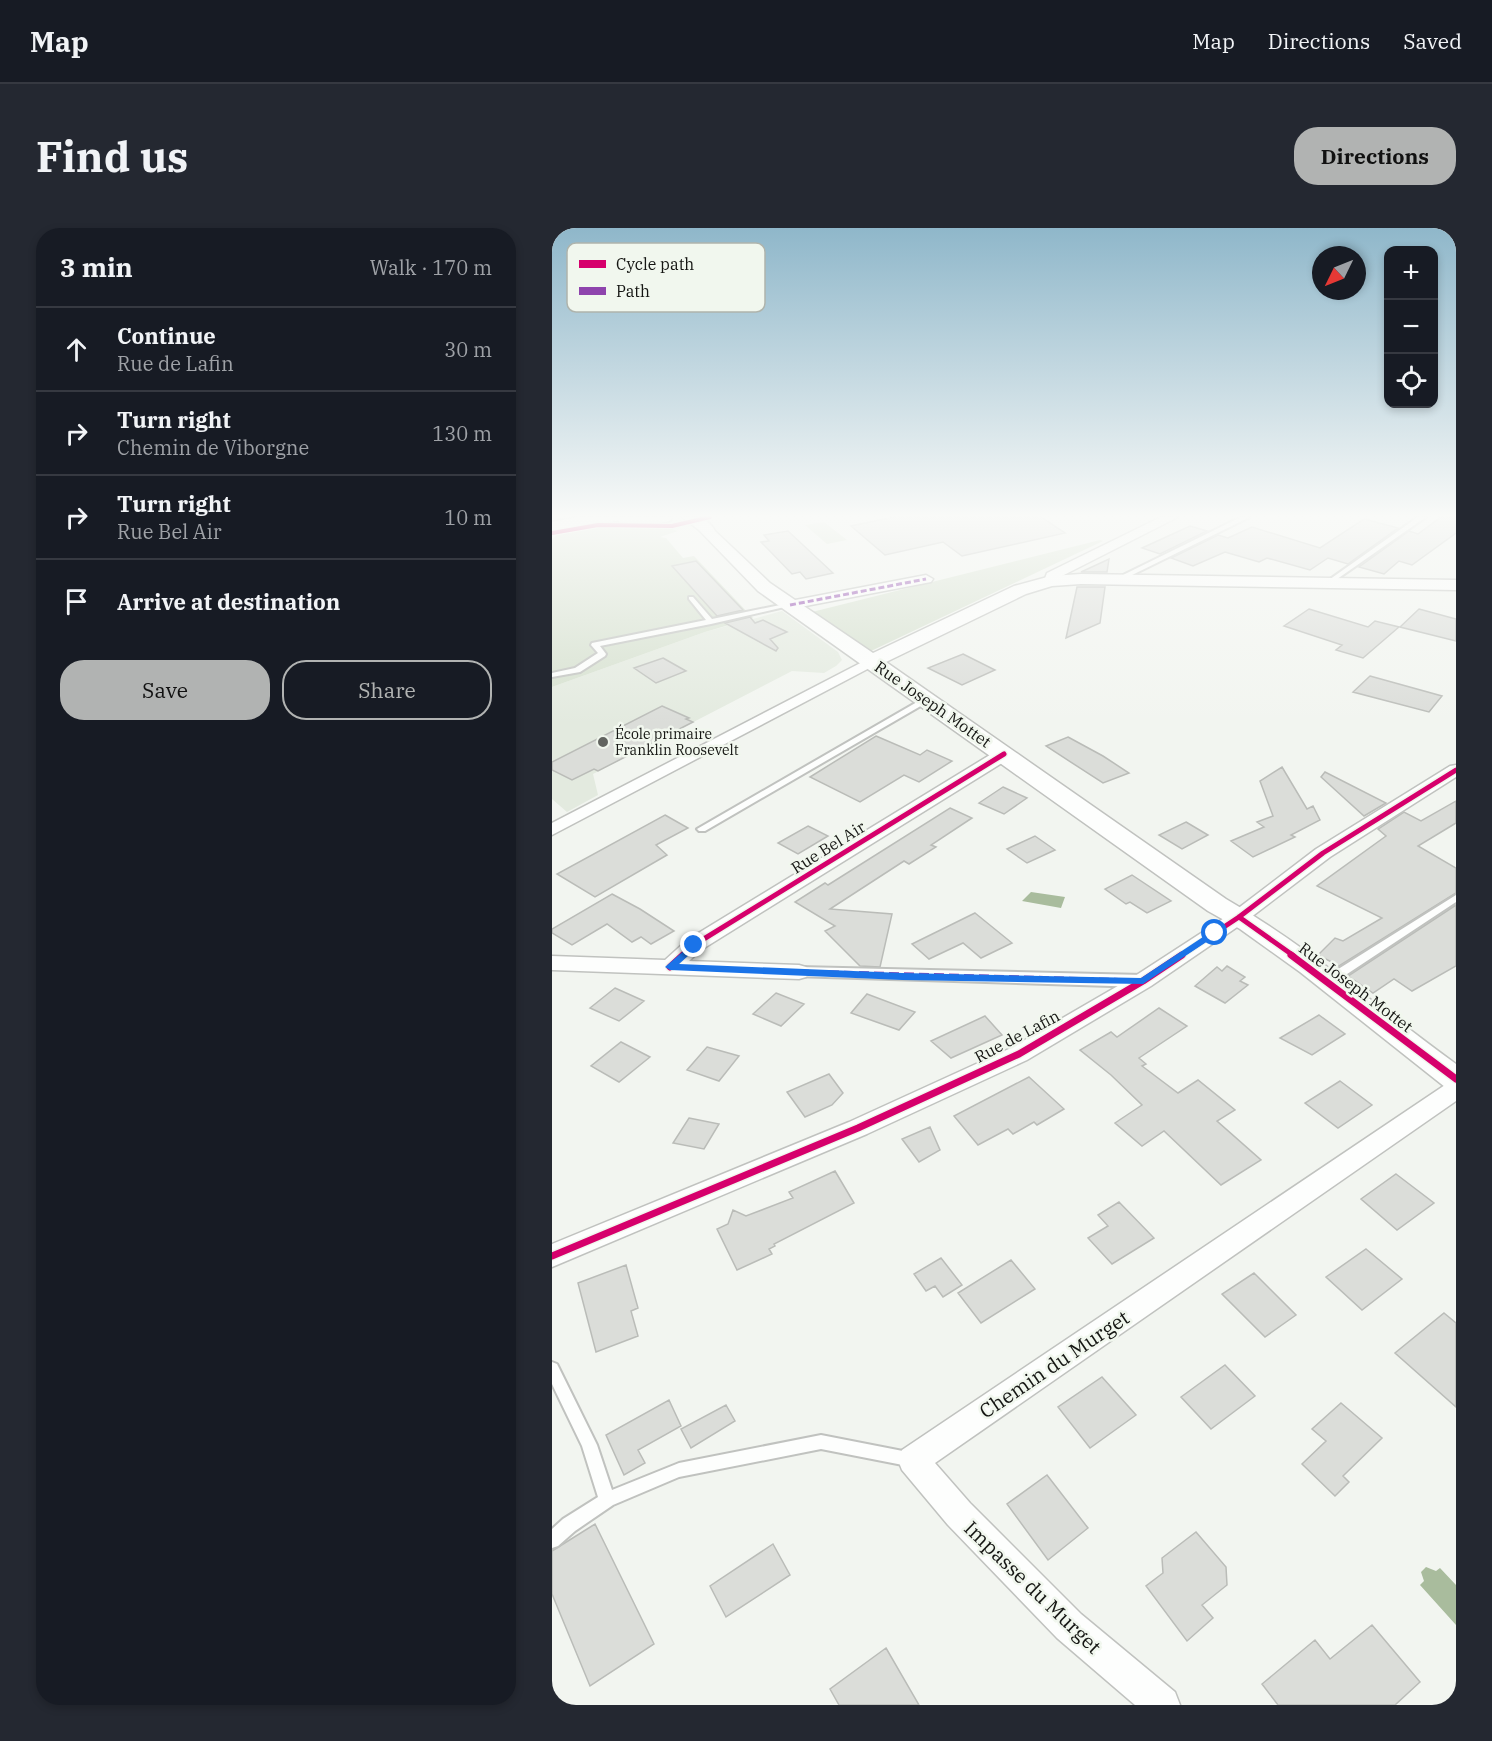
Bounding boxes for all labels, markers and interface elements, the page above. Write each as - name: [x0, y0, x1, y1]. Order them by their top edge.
- text: Map: [30, 23, 89, 60]
- text: Map: [1192, 27, 1235, 55]
- text: Directions: [1268, 27, 1370, 55]
- text: Saved: [1403, 27, 1462, 55]
- button: Directions: [1294, 127, 1456, 185]
- text: Find us: [36, 129, 188, 184]
- legend: [567, 243, 765, 312]
- north arrow: [1312, 246, 1366, 300]
- map controls: [1384, 246, 1438, 408]
- button: +: [1384, 246, 1438, 300]
- text: 3 min: [60, 250, 133, 284]
- text: Walk · 170 m: [370, 254, 492, 281]
- text: Cycle path: [616, 254, 694, 274]
- text: Path: [616, 281, 650, 301]
- button: −: [1384, 300, 1438, 354]
- text: Continue: [117, 321, 216, 350]
- icon: ahead: [60, 333, 93, 366]
- text: 30 m: [444, 336, 492, 363]
- text: Rue de Lafin: [117, 350, 234, 377]
- button: locate: [1384, 354, 1438, 408]
- text: Turn right: [117, 405, 231, 434]
- icon: right: [60, 417, 93, 450]
- text: 130 m: [432, 420, 492, 447]
- text: Chemin de Viborgne: [117, 434, 309, 461]
- text: Turn right: [117, 489, 231, 518]
- icon: right: [60, 501, 93, 534]
- text: 10 m: [444, 504, 492, 531]
- text: Rue Bel Air: [117, 518, 222, 545]
- icon: arrive: [60, 585, 93, 618]
- text: Arrive at destination: [117, 587, 340, 616]
- street label: Rue Joseph Mottet: [871, 656, 995, 752]
- button: Save: [60, 660, 270, 720]
- button: Share: [282, 660, 492, 720]
- place label: École primaire Franklin Roosevelt: [615, 724, 739, 759]
- marker: École primaire Franklin Roosevelt: [596, 735, 610, 749]
- street label: Rue Bel Air: [787, 816, 869, 878]
- route start: [1201, 919, 1227, 945]
- route end: [680, 931, 706, 957]
- street label: Rue Joseph Mottet: [1295, 938, 1417, 1037]
- street label: Rue de Lafin: [971, 1005, 1063, 1067]
- street label: Chemin du Murget: [974, 1304, 1134, 1424]
- street label: Impasse du Murget: [959, 1515, 1107, 1659]

